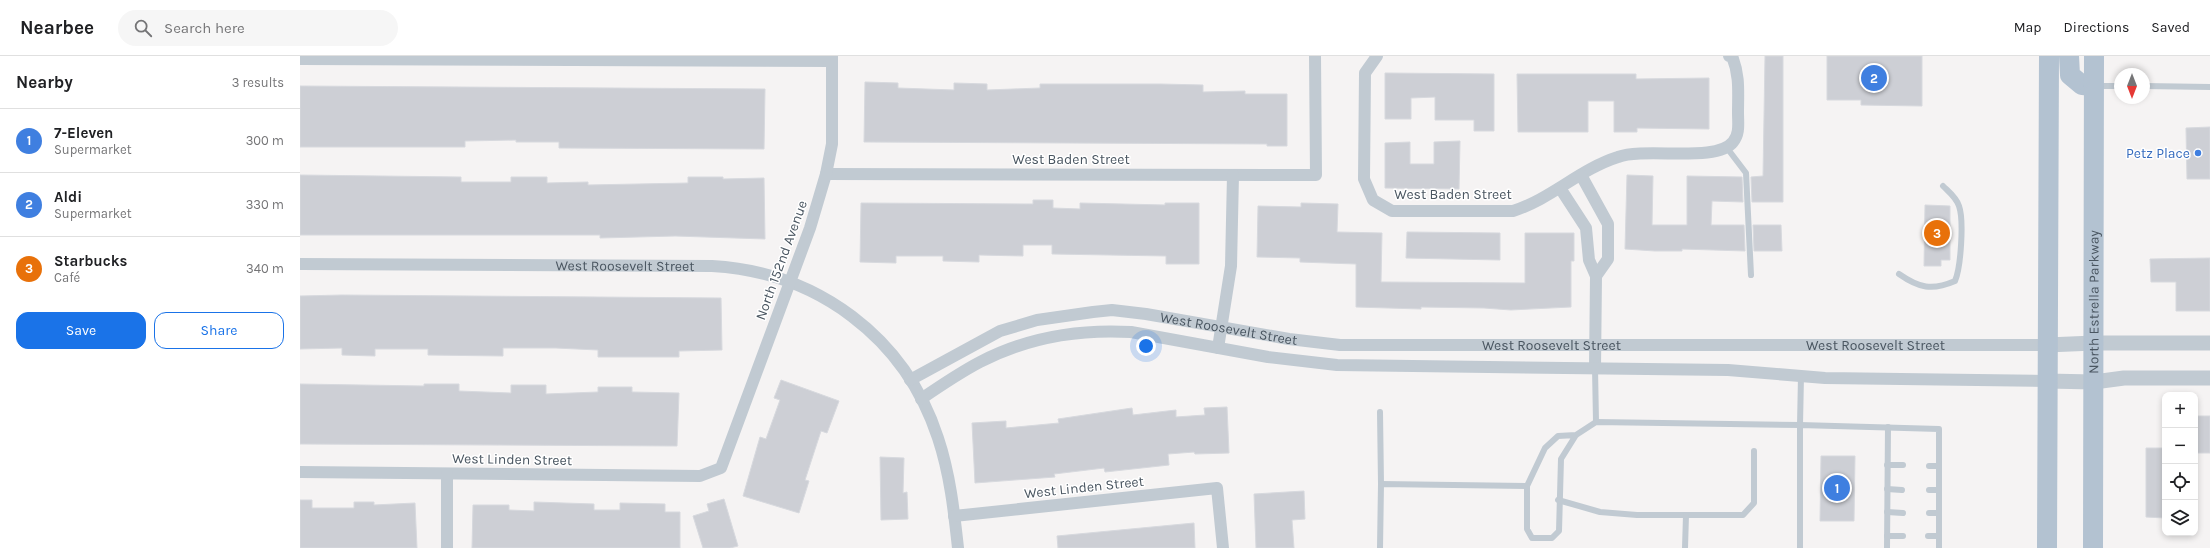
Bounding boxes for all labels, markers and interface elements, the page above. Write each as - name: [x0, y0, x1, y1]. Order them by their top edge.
- search box: [118, 10, 398, 46]
- text: Nearbee: [20, 17, 94, 39]
- icon: search: [132, 17, 154, 39]
- text: Search here: [164, 19, 245, 37]
- text: Map: [2014, 19, 2042, 36]
- text: Directions: [2064, 19, 2129, 36]
- text: Saved: [2151, 19, 2190, 36]
- pin: 2: [1861, 63, 1887, 93]
- north arrow: [2114, 68, 2150, 104]
- text: Nearby: [16, 72, 73, 92]
- text: 3 results: [232, 75, 284, 90]
- text: 7-Eleven: [54, 124, 113, 142]
- text: 1: [27, 133, 31, 148]
- text: 300 m: [246, 133, 284, 148]
- text: Supermarket: [54, 142, 132, 157]
- place label: Petz Place: [2126, 145, 2190, 162]
- marker: Petz Place: [2193, 148, 2203, 158]
- street label: West Baden Street: [1012, 151, 1130, 168]
- street label: West Baden Street: [1394, 186, 1512, 203]
- text: Aldi: [54, 188, 82, 206]
- text: 2: [25, 197, 33, 212]
- text: 330 m: [246, 197, 284, 212]
- street label: North 152nd Avenue: [752, 198, 811, 322]
- text: Supermarket: [54, 206, 132, 221]
- pin: 3: [1924, 218, 1950, 248]
- street label: North Estrella Parkway: [2085, 230, 2103, 374]
- text: Starbucks: [54, 252, 127, 270]
- street label: West Roosevelt Street: [555, 257, 694, 275]
- text: 3: [25, 261, 33, 276]
- text: 340 m: [246, 261, 284, 276]
- text: Café: [54, 270, 80, 285]
- street label: West Roosevelt Street: [1159, 309, 1298, 349]
- button: Save: [16, 312, 146, 349]
- button: Share: [154, 312, 284, 349]
- your location: [1136, 336, 1156, 356]
- street label: West Roosevelt Street: [1482, 337, 1621, 354]
- street label: West Roosevelt Street: [1806, 337, 1945, 354]
- map controls: [2162, 392, 2198, 536]
- button: +: [2162, 392, 2198, 428]
- button: −: [2162, 428, 2198, 464]
- street label: West Linden Street: [452, 450, 572, 469]
- button: locate: [2162, 464, 2198, 500]
- street label: West Linden Street: [1023, 473, 1145, 502]
- pin: 1: [1824, 473, 1850, 503]
- button: layers: [2162, 500, 2198, 536]

